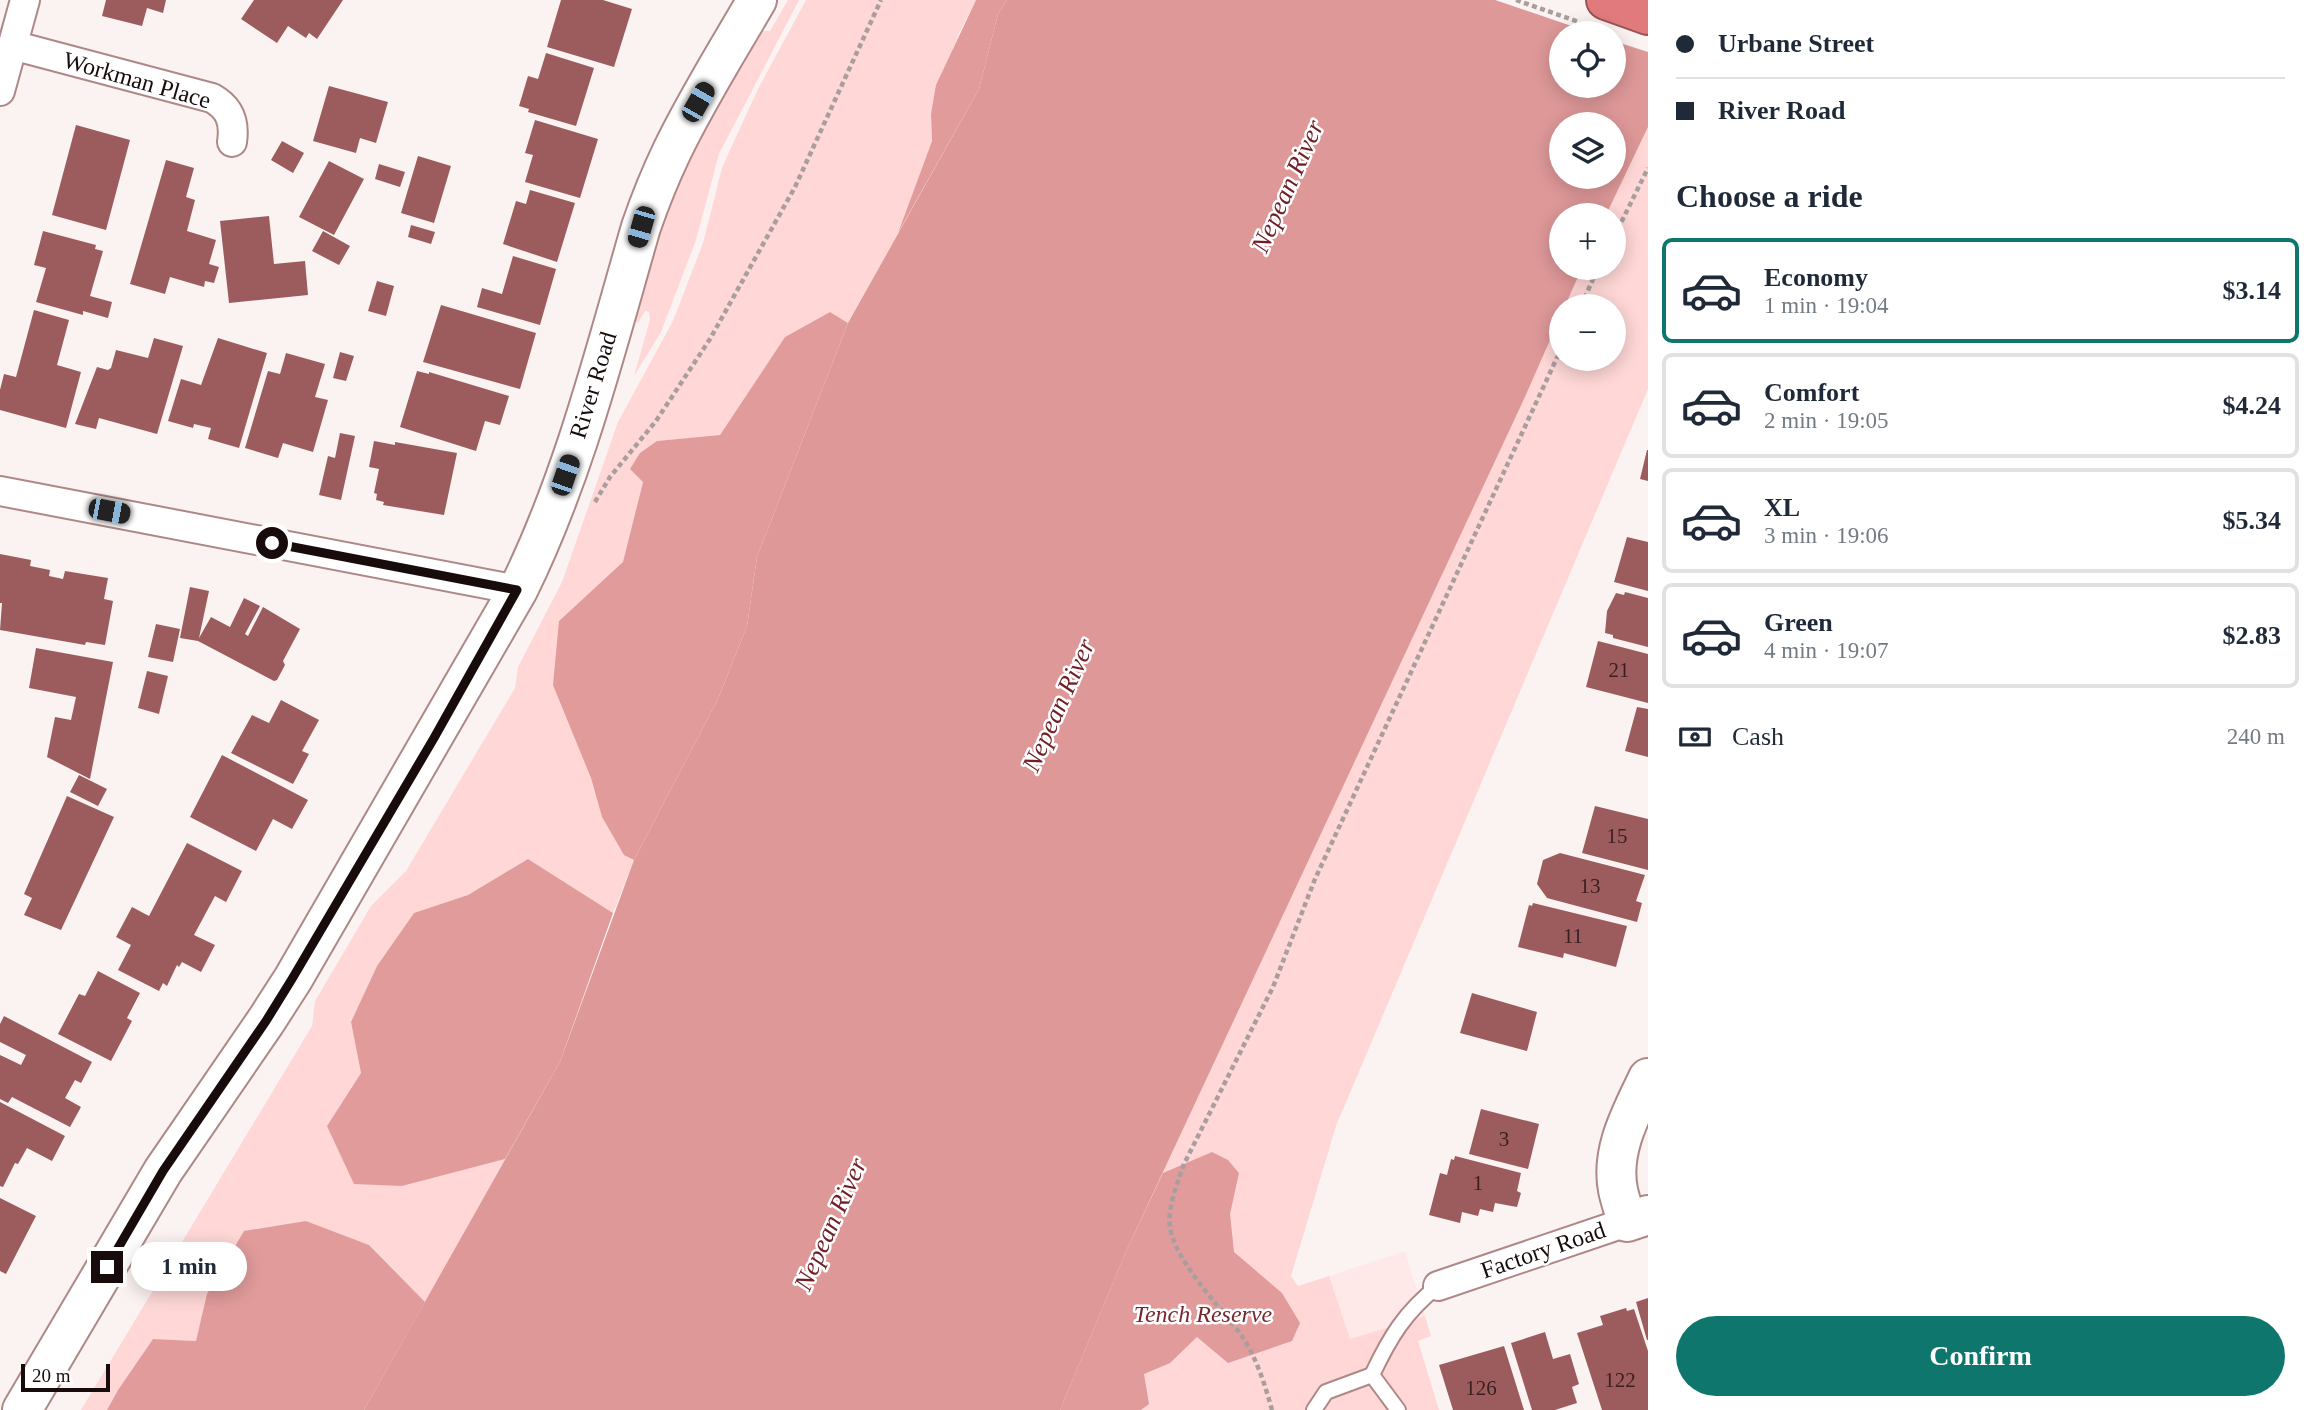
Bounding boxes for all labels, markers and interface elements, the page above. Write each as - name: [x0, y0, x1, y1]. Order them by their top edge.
- map controls: [1549, 21, 1626, 371]
- button: locate: [1549, 21, 1626, 98]
- text: Urbane Street: [1718, 29, 1874, 58]
- street label: Workman Place: [60, 47, 214, 113]
- car: [679, 79, 718, 125]
- text: River Road: [1718, 96, 1845, 125]
- button: layers: [1549, 112, 1626, 189]
- water label: Nepean River: [1245, 115, 1330, 258]
- text: Choose a ride: [1676, 178, 1863, 214]
- button: +: [1549, 203, 1626, 280]
- car: [626, 204, 657, 250]
- icon: car: [1680, 259, 1743, 322]
- text: Economy: [1764, 263, 1868, 292]
- text: $3.14: [2223, 276, 2281, 305]
- text: 1 min · 19:04: [1764, 293, 1889, 318]
- button: −: [1549, 294, 1626, 371]
- street label: River Road: [564, 329, 622, 441]
- icon: car: [1680, 374, 1743, 437]
- text: Comfort: [1764, 378, 1859, 407]
- text: $4.24: [2223, 391, 2281, 420]
- text: 2 min · 19:05: [1764, 408, 1889, 433]
- car: [549, 452, 582, 498]
- icon: car: [1680, 489, 1743, 552]
- text: XL: [1764, 493, 1800, 522]
- car: [87, 497, 132, 525]
- text: $5.34: [2223, 506, 2281, 535]
- text: 3 min · 19:06: [1764, 523, 1889, 548]
- route start: [256, 527, 288, 559]
- icon: car: [1680, 604, 1743, 667]
- text: Green: [1764, 608, 1833, 637]
- text: $2.83: [2223, 621, 2281, 650]
- water label: Nepean River: [1016, 634, 1101, 777]
- text: 4 min · 19:07: [1764, 638, 1889, 663]
- house number: 21: [1609, 658, 1630, 682]
- icon: cash: [1676, 718, 1714, 756]
- text: Cash: [1732, 722, 1784, 751]
- text: 240 m: [2227, 724, 2285, 749]
- house number: 15: [1607, 824, 1628, 848]
- house number: 13: [1580, 874, 1601, 898]
- house number: 11: [1563, 924, 1583, 948]
- house number: 3: [1499, 1127, 1509, 1151]
- water label: Nepean River: [788, 1153, 873, 1296]
- house number: 1: [1473, 1171, 1483, 1195]
- street label: Factory Road: [1477, 1217, 1609, 1283]
- callout: 1 min: [132, 1242, 247, 1292]
- route end: [91, 1251, 123, 1283]
- text: 1 min: [161, 1254, 217, 1279]
- park label: Tench Reserve: [1134, 1301, 1273, 1327]
- button: Confirm: [1676, 1316, 2285, 1396]
- scale bar: [21, 1361, 110, 1393]
- text: 20 m: [32, 1365, 71, 1386]
- house number: 122: [1604, 1368, 1636, 1392]
- house number: 126: [1465, 1376, 1497, 1400]

